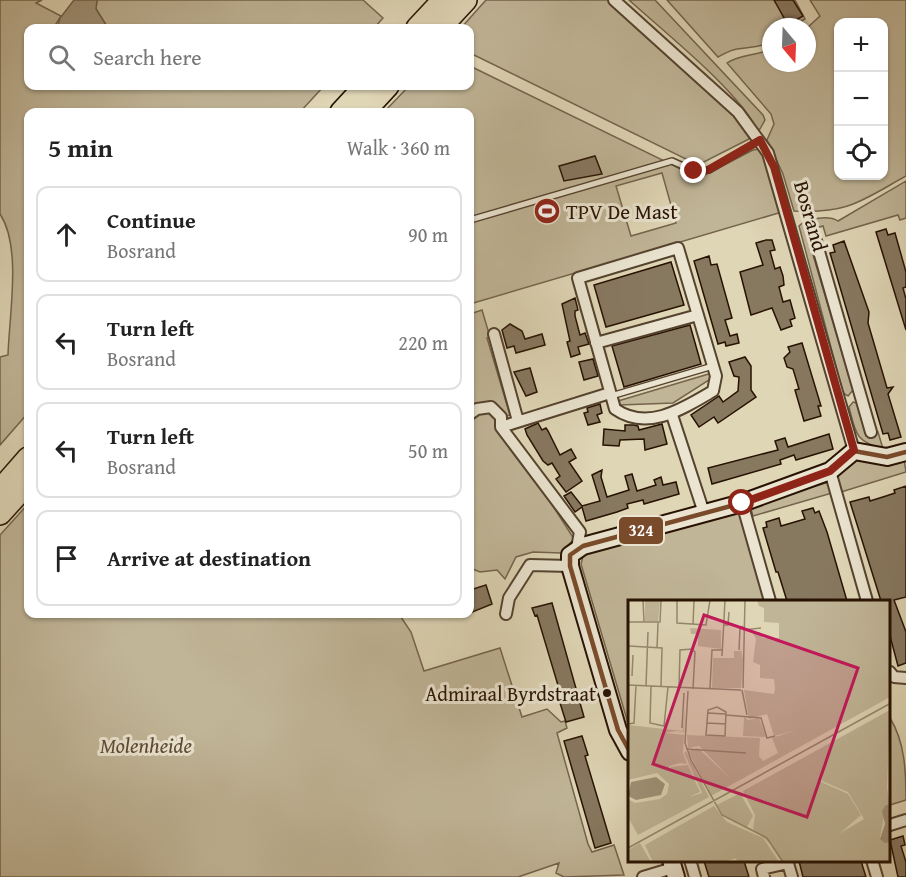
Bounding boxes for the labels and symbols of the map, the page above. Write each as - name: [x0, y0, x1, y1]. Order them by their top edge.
- north arrow: [762, 18, 816, 72]
- route end: [680, 157, 706, 183]
- street label: Bosrand: [786, 177, 836, 256]
- sports icon: TPV De Mast: [532, 196, 562, 226]
- place label: TPV De Mast: [566, 196, 678, 227]
- route start: [728, 489, 754, 515]
- line badge: 324: [618, 516, 664, 545]
- text: 324: [629, 518, 653, 542]
- inset map: [628, 600, 891, 862]
- place label: Admiraal Byrdstraat: [425, 679, 596, 708]
- marker: Admiraal Byrdstraat: [601, 687, 613, 699]
- park label: Molenheide: [100, 730, 192, 761]

